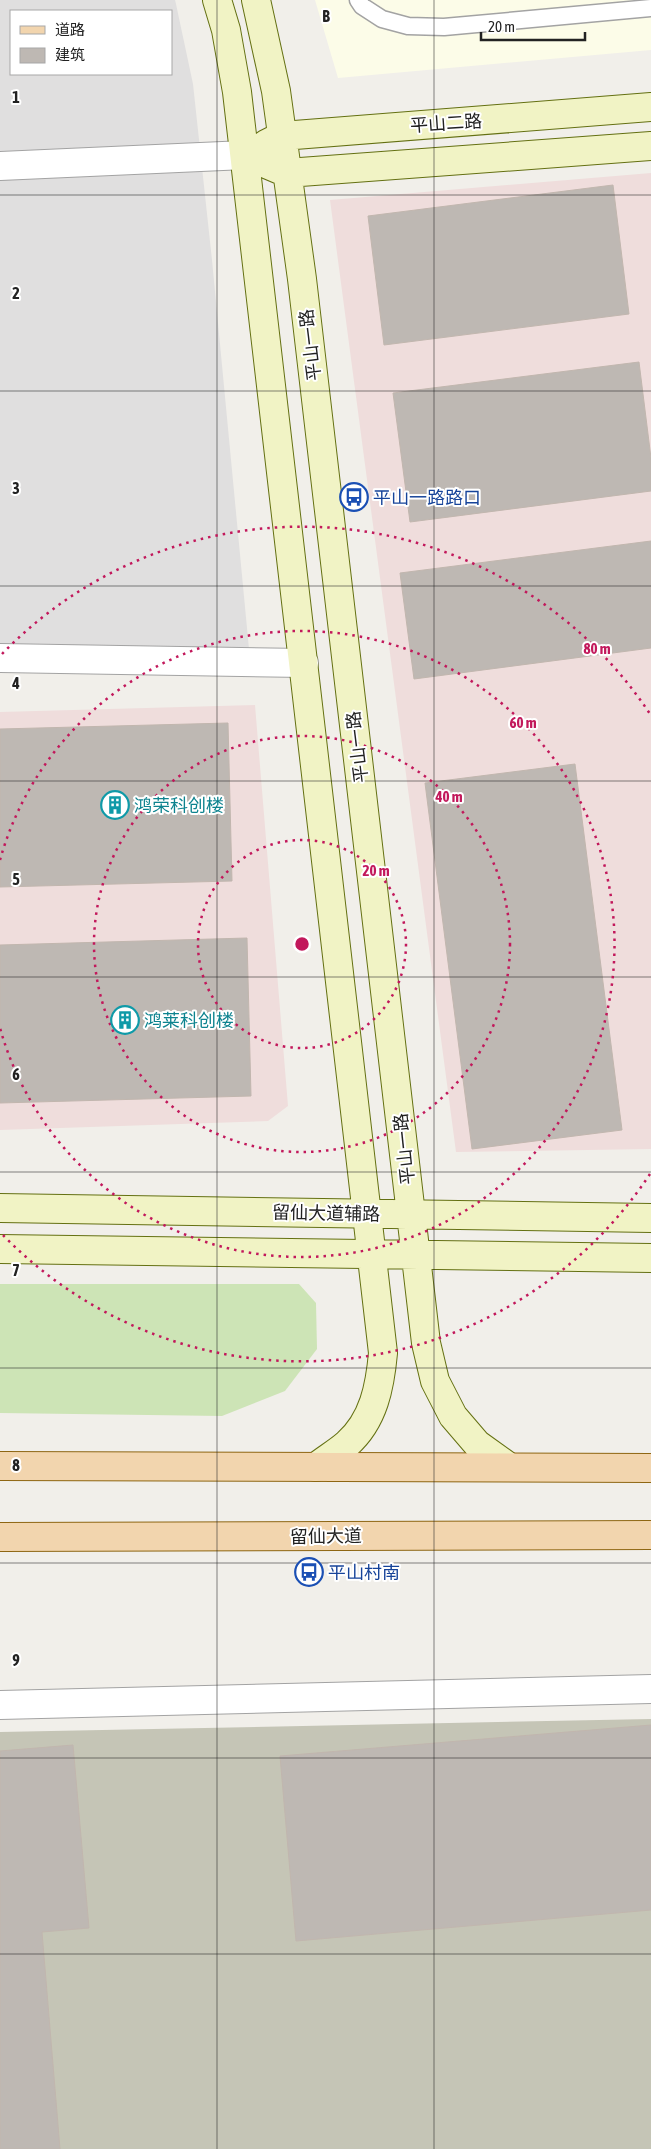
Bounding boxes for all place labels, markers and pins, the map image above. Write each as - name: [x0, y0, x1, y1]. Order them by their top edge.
- bus stop icon: 平山一路路口: [339, 482, 369, 512]
- place label: 平山一路路口: [373, 487, 481, 508]
- building icon: 鸿荣科创楼: [100, 790, 130, 820]
- place label: 鸿荣科创楼: [134, 795, 224, 816]
- centre of rings: [293, 935, 311, 953]
- building icon: 鸿莱科创楼: [110, 1005, 140, 1035]
- place label: 鸿莱科创楼: [144, 1010, 234, 1031]
- bus stop icon: 平山村南: [294, 1557, 324, 1587]
- place label: 平山村南: [328, 1562, 400, 1583]

